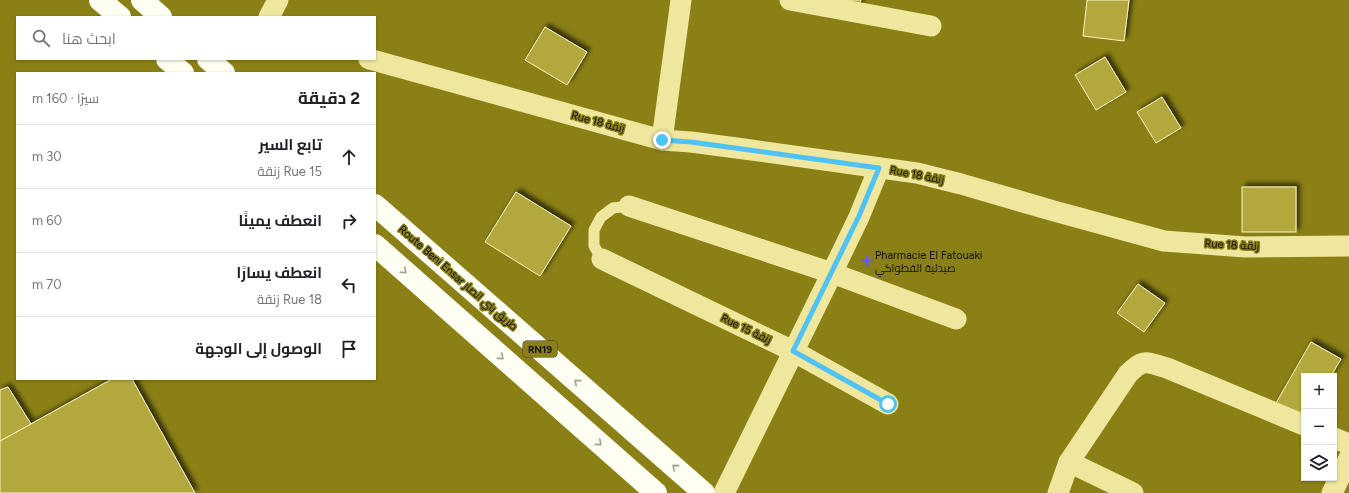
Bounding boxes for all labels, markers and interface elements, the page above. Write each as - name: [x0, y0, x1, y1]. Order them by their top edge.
- search box: [16, 16, 376, 60]
- icon: search: [30, 27, 52, 49]
- text: ابحث هنا: [62, 30, 116, 48]
- text: 2 دقيقة: [298, 88, 360, 108]
- text: سيرًا · 160 m: [32, 91, 99, 106]
- street label: Rue 18 زنقة: [570, 109, 626, 135]
- route end: [653, 131, 671, 149]
- text: تابع السير: [259, 136, 322, 154]
- icon: ahead: [338, 146, 360, 168]
- text: 30 m: [32, 149, 62, 164]
- street label: Rue 18 زنقة: [889, 163, 945, 187]
- text: Rue 15 زنقة: [258, 164, 322, 179]
- icon: right: [338, 210, 360, 232]
- text: انعطف يمينًا: [238, 212, 322, 230]
- text: 60 m: [32, 213, 62, 228]
- street label: Route Beni Ensar طريق بني انصار: [395, 223, 520, 335]
- street label: Rue 18 زنقة: [1204, 237, 1260, 253]
- place label: Pharmacie El Fatouaki صيدلية الفطواكي: [875, 249, 982, 277]
- marker: Pharmacie El Fatouaki صيدلية الفطواكي: [862, 256, 872, 266]
- text: انعطف يسارًا: [237, 264, 322, 282]
- one-way arrow: [399, 266, 407, 273]
- icon: left: [338, 274, 360, 296]
- text: 70 m: [32, 277, 62, 292]
- text: Rue 18 زنقة: [257, 292, 322, 307]
- street label: Rue 15 زنقة: [719, 311, 773, 347]
- icon: arrive: [338, 338, 360, 360]
- text: الوصول إلى الوجهة: [195, 340, 322, 358]
- road number: RN19: [523, 341, 557, 357]
- one-way arrow: [497, 352, 504, 359]
- map controls: [1301, 373, 1337, 481]
- button: +: [1301, 373, 1337, 409]
- one-way arrow: [574, 379, 582, 386]
- route start: [879, 395, 897, 413]
- button: −: [1301, 409, 1337, 445]
- one-way arrow: [594, 438, 602, 445]
- button: layers: [1301, 445, 1337, 481]
- one-way arrow: [672, 465, 680, 472]

